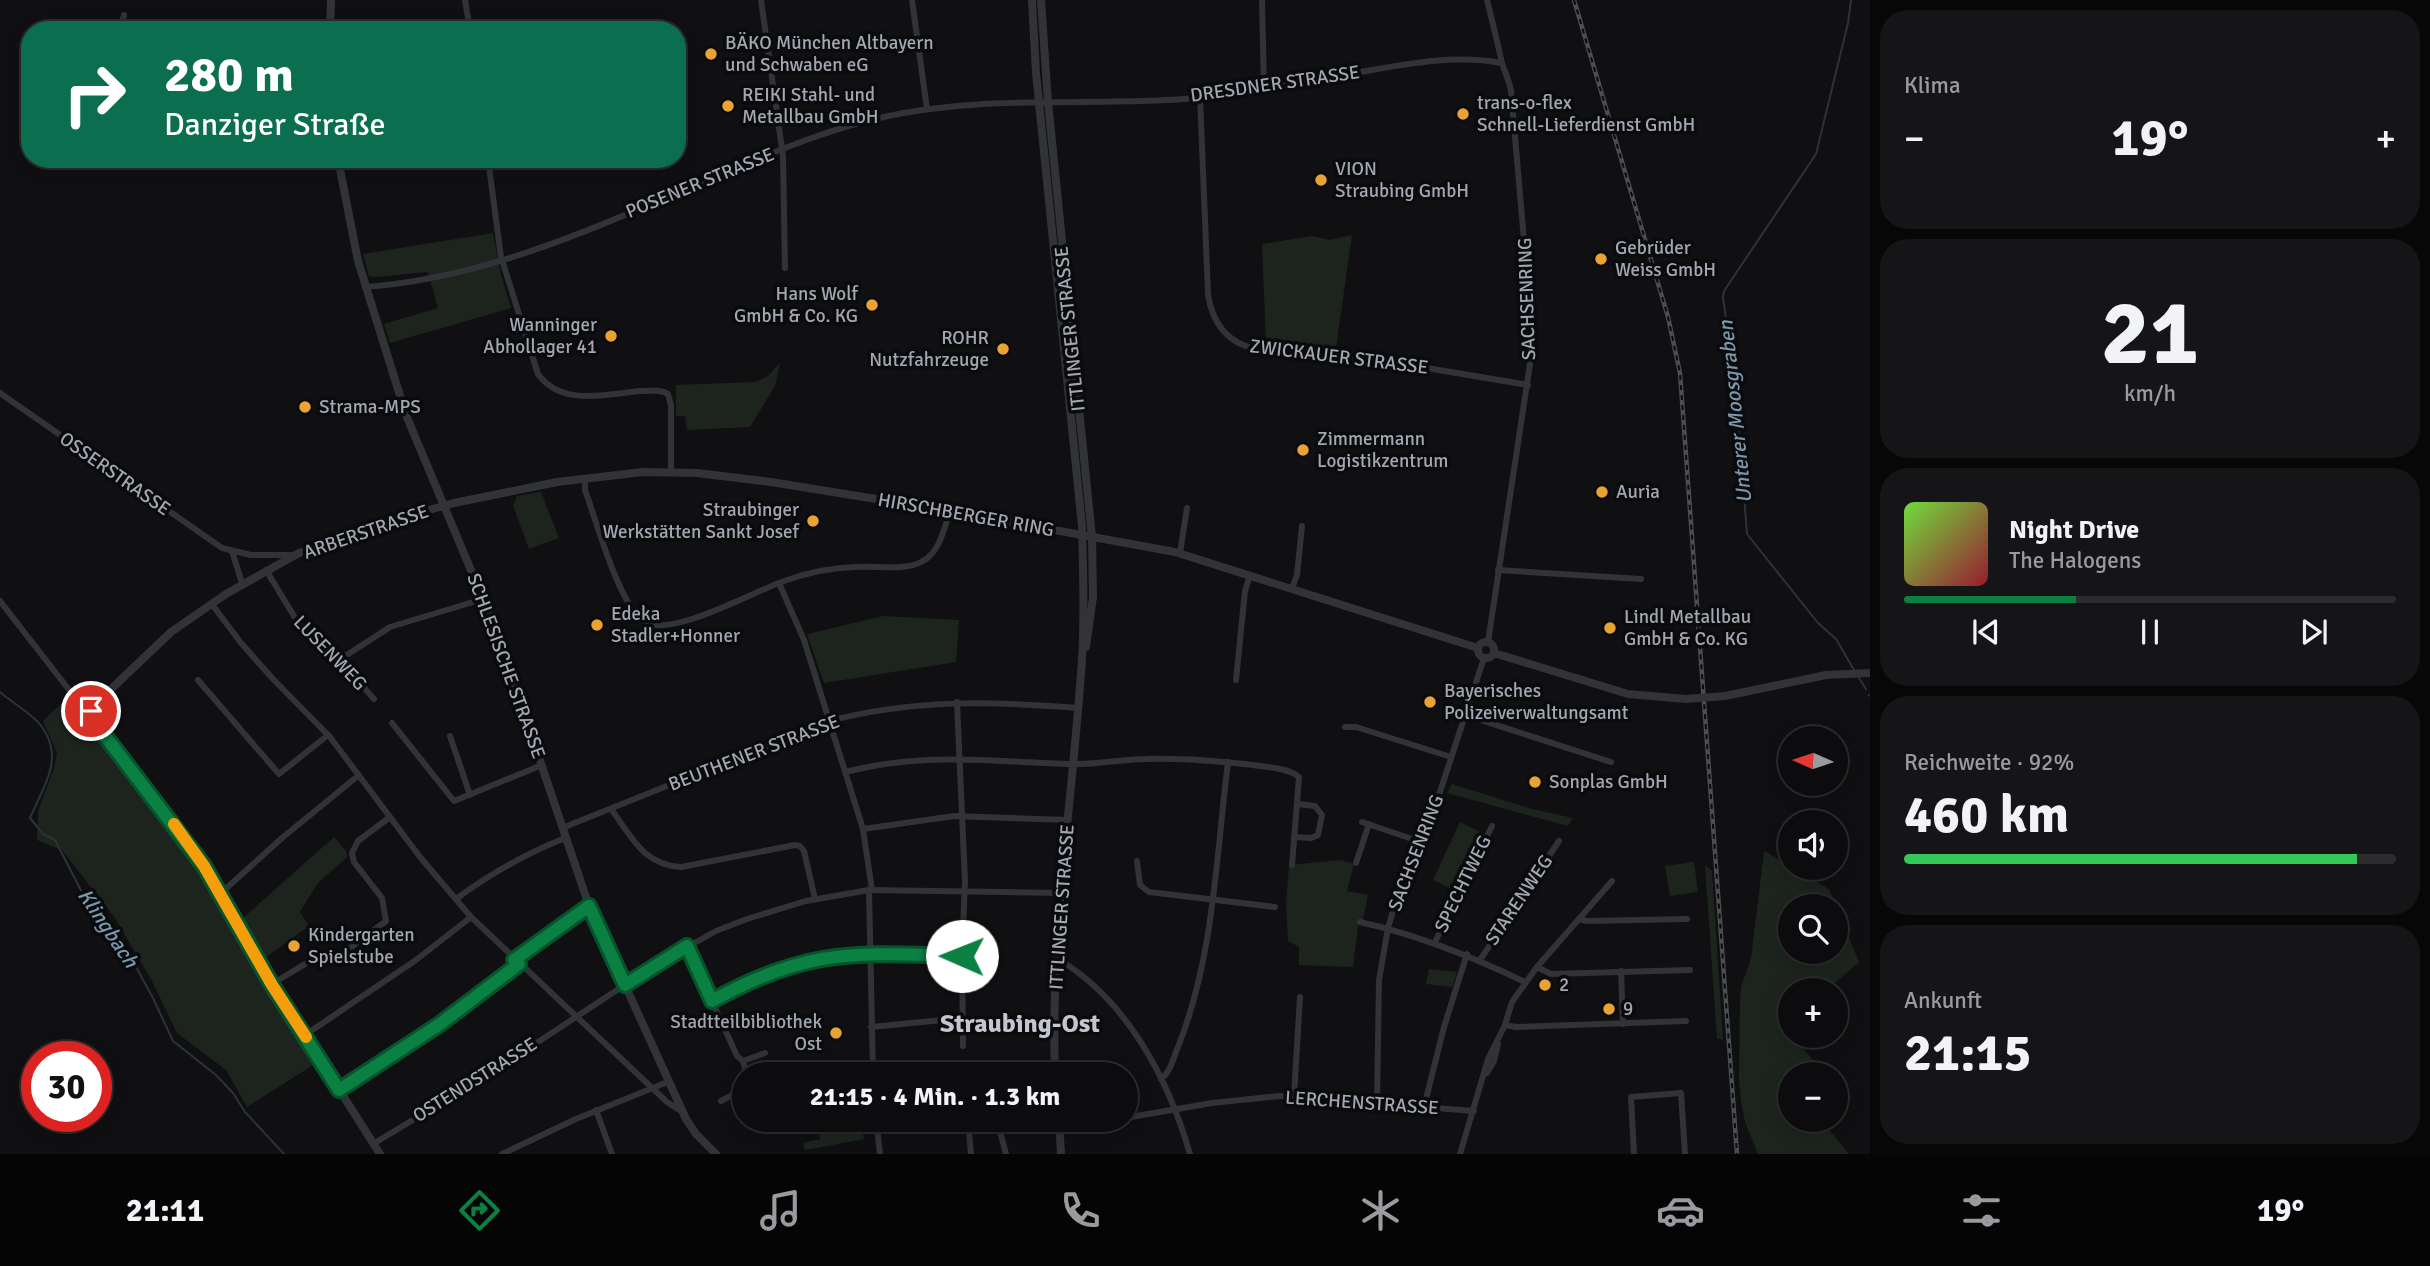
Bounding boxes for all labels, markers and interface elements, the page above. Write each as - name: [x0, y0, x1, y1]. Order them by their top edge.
- place label: BÄKO München Altbayern und Schwaben eG: [725, 31, 934, 77]
- text: 280 m: [164, 45, 294, 105]
- marker: BÄKO München Altbayern und Schwaben eG: [703, 46, 719, 62]
- icon: right: [49, 49, 140, 140]
- street label: DRESDNER STRASSE: [1189, 60, 1361, 108]
- text: Klima: [1904, 71, 1961, 100]
- place label: REIKI Stahl- und Metallbau GmbH: [742, 83, 879, 129]
- place label: trans-o-flex Schnell-Lieferdienst GmbH: [1477, 91, 1695, 137]
- marker: REIKI Stahl- und Metallbau GmbH: [720, 98, 736, 114]
- text: Danziger Straße: [164, 105, 386, 144]
- marker: trans-o-flex Schnell-Lieferdienst GmbH: [1455, 106, 1471, 122]
- text: 19°: [2112, 106, 2188, 170]
- text: −: [1904, 115, 1925, 162]
- text: +: [2375, 115, 2396, 162]
- street label: POSENER STRASSE: [622, 142, 778, 224]
- place label: VION Straubing GmbH: [1335, 157, 1469, 203]
- marker: VION Straubing GmbH: [1313, 172, 1329, 188]
- place label: Gebrüder Weiss GmbH: [1615, 236, 1716, 282]
- street label: SACHSENRING: [1513, 237, 1541, 361]
- street label: ITTLINGER STRASSE: [1049, 245, 1091, 413]
- marker: Gebrüder Weiss GmbH: [1593, 251, 1609, 267]
- text: 21: [2101, 277, 2199, 390]
- place label: Hans Wolf GmbH & Co. KG: [734, 282, 860, 328]
- marker: Hans Wolf GmbH & Co. KG: [864, 297, 880, 313]
- place label: Wanninger Abhollager 41: [483, 313, 597, 359]
- water label: Unterer Moosgraben: [1712, 319, 1758, 505]
- place label: ROHR Nutzfahrzeuge: [869, 326, 989, 372]
- marker: Wanninger Abhollager 41: [603, 328, 619, 344]
- street label: ZWICKAUER STRASSE: [1248, 334, 1430, 380]
- marker: ROHR Nutzfahrzeuge: [995, 341, 1011, 357]
- text: km/h: [2124, 379, 2176, 408]
- place label: Strama-MPS: [319, 395, 421, 419]
- marker: Strama-MPS: [297, 399, 313, 415]
- street label: OSSERSTRASSE: [55, 427, 175, 521]
- place label: Zimmermann Logistikzentrum: [1317, 427, 1448, 473]
- marker: Zimmermann Logistikzentrum: [1295, 442, 1311, 458]
- place label: Auria: [1616, 480, 1660, 504]
- marker: Auria: [1594, 484, 1610, 500]
- street label: HIRSCHBERGER RING: [876, 488, 1056, 542]
- place label: Straubinger Werkstätten Sankt Josef: [602, 498, 801, 544]
- street label: ARBERSTRASSE: [300, 499, 432, 565]
- marker: Straubinger Werkstätten Sankt Josef: [805, 513, 821, 529]
- text: Night Drive: [2009, 514, 2139, 546]
- text: The Halogens: [2009, 546, 2141, 575]
- street label: SCHLESISCHE STRASSE: [461, 570, 551, 762]
- place label: Edeka Stadler+Honner: [611, 602, 740, 648]
- place label: Lindl Metallbau GmbH & Co. KG: [1624, 605, 1751, 651]
- street label: LUSENWEG: [288, 610, 372, 696]
- icon: previous: [1967, 613, 2005, 651]
- icon: pause: [2131, 613, 2169, 651]
- icon: next: [2295, 613, 2333, 651]
- marker: Edeka Stadler+Honner: [589, 617, 605, 633]
- marker: Lindl Metallbau GmbH & Co. KG: [1602, 620, 1618, 636]
- place label: Bayerisches Polizeiverwaltungsamt: [1444, 679, 1629, 725]
- pin: [61, 681, 121, 741]
- icon: arrive: [72, 692, 110, 730]
- marker: Bayerisches Polizeiverwaltungsamt: [1422, 694, 1438, 710]
- street label: BEUTHENER STRASSE: [665, 709, 843, 797]
- north arrow: [1778, 726, 1848, 796]
- map controls: [1778, 726, 1848, 1132]
- text: Reichweite · 92%: [1904, 748, 2074, 777]
- place label: Sonplas GmbH: [1549, 770, 1668, 794]
- marker: Sonplas GmbH: [1527, 774, 1543, 790]
- text: 460 km: [1904, 783, 2069, 847]
- street label: SACHSENRING: [1383, 791, 1449, 915]
- button: sound: [1778, 810, 1848, 880]
- street label: ITTLINGER STRASSE: [1044, 823, 1080, 991]
- street label: SPECHTWEG: [1429, 832, 1497, 936]
- street label: STARENWEG: [1480, 850, 1558, 950]
- water label: Klingbach: [72, 884, 144, 973]
- button: search: [1778, 894, 1848, 964]
- position arrow: [925, 919, 999, 993]
- place label: Kindergarten Spielstube: [308, 923, 415, 969]
- marker: Kindergarten Spielstube: [286, 938, 302, 954]
- place label: 2: [1559, 973, 1569, 997]
- marker: 2: [1537, 977, 1553, 993]
- button: +: [1778, 978, 1848, 1048]
- text: Ankunft: [1904, 986, 1982, 1015]
- place label: 9: [1623, 997, 1633, 1021]
- marker: 9: [1601, 1001, 1617, 1017]
- district label: Straubing-Ost: [940, 1008, 1100, 1040]
- place label: Stadtteilbibliothek Ost: [670, 1010, 822, 1056]
- text: 21:15: [1904, 1021, 2032, 1085]
- marker: Stadtteilbibliothek Ost: [828, 1025, 844, 1041]
- street label: OSTENDSTRASSE: [408, 1032, 542, 1128]
- speed limit sign: 30: [21, 1041, 112, 1132]
- button: −: [1778, 1062, 1848, 1132]
- text: 21:15 · 4 Min. · 1.3 km: [810, 1081, 1060, 1113]
- street label: LERCHENSTRASSE: [1284, 1086, 1440, 1120]
- icon: directions: [455, 1186, 504, 1235]
- icon: music: [756, 1186, 805, 1235]
- icon: phone: [1056, 1186, 1105, 1235]
- icon: climate: [1356, 1186, 1405, 1235]
- icon: car: [1656, 1186, 1705, 1235]
- icon: filters: [1957, 1186, 2006, 1235]
- text: 21:11: [126, 1191, 204, 1230]
- text: 19°: [2257, 1191, 2304, 1230]

